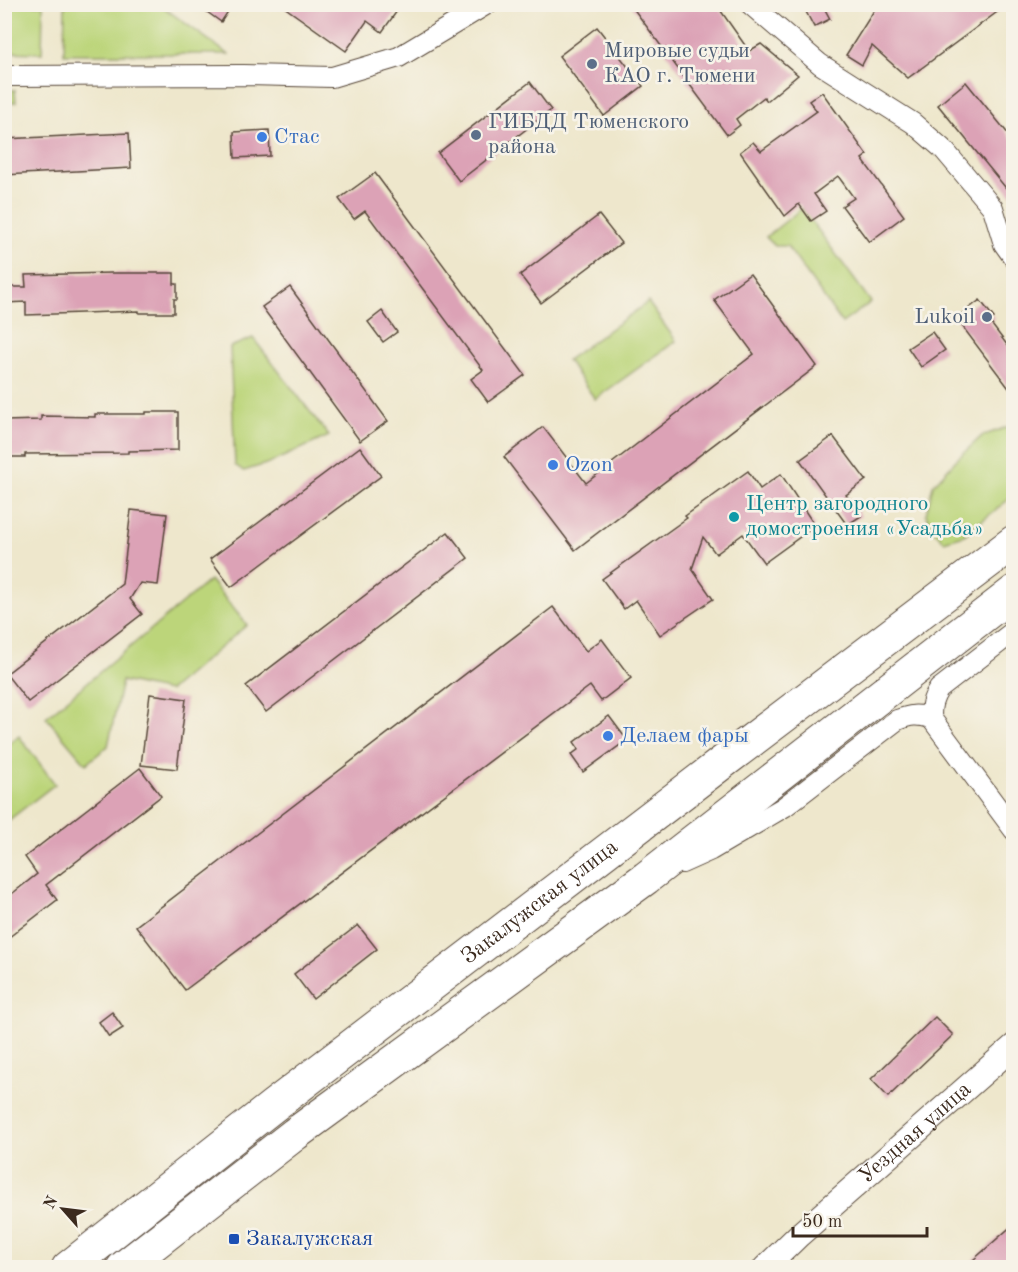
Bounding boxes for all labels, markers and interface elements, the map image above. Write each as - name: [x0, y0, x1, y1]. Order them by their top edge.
- place label: Мировые судьи КАО г. Тюмени: [604, 40, 756, 87]
- marker: Мировые судьи КАО г. Тюмени: [585, 57, 599, 71]
- place label: ГИБДД Тюменского района: [488, 111, 689, 158]
- place label: Стас: [274, 126, 320, 148]
- marker: ГИБДД Тюменского района: [469, 128, 483, 142]
- marker: Стас: [255, 130, 269, 144]
- place label: Lukoil: [914, 306, 975, 328]
- marker: Lukoil: [980, 310, 994, 324]
- place label: Ozon: [565, 454, 613, 476]
- marker: Ozon: [546, 458, 560, 472]
- place label: Центр загородного домостроения «Усадьба»: [746, 493, 984, 540]
- marker: Центр загородного домостроения «Усадьба»: [727, 510, 741, 524]
- place label: Делаем фары: [620, 725, 749, 747]
- marker: Делаем фары: [601, 729, 615, 743]
- street label: Закалужская улица: [458, 836, 622, 969]
- street label: Уездная улица: [855, 1078, 976, 1188]
- north arrow: [33, 1179, 93, 1239]
- text: N: [42, 1193, 62, 1212]
- scale bar: [793, 1200, 926, 1238]
- text: 50 m: [802, 1213, 842, 1231]
- place label: Закалужская: [246, 1228, 373, 1250]
- marker: Закалужская: [227, 1232, 241, 1246]

